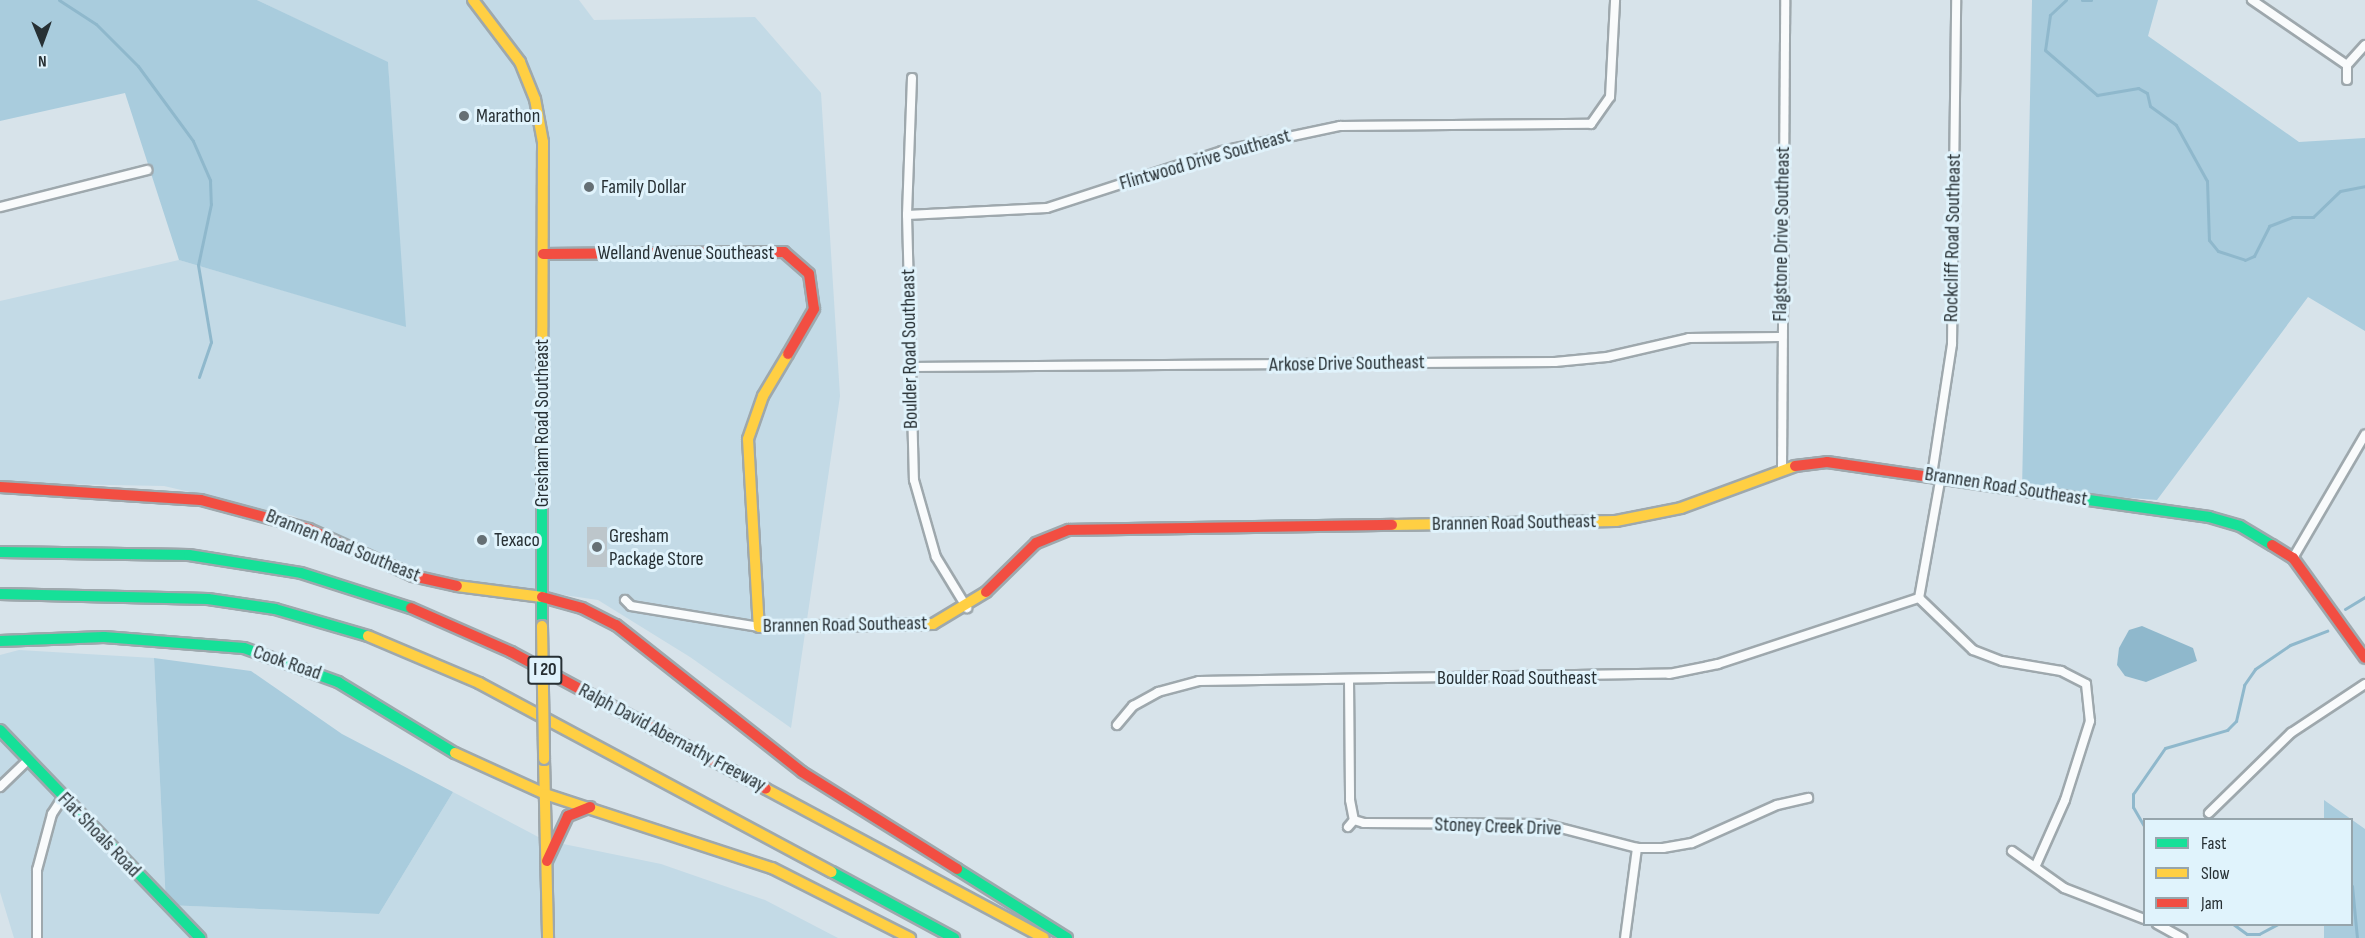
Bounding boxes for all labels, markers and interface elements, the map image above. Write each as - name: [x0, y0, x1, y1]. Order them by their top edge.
- north arrow: [12, 12, 72, 72]
- text: N: [38, 51, 47, 70]
- place label: Marathon: [476, 104, 540, 128]
- marker: Marathon: [457, 109, 471, 123]
- street label: Flintwood Drive Southeast: [1117, 124, 1293, 196]
- street label: Flagstone Drive Southeast: [1768, 146, 1796, 322]
- street label: Rockcliff Road Southeast: [1940, 154, 1966, 322]
- place label: Family Dollar: [601, 175, 686, 199]
- marker: Family Dollar: [582, 180, 596, 194]
- street label: Welland Avenue Southeast: [598, 241, 774, 265]
- street label: Boulder Road Southeast: [897, 269, 923, 429]
- street label: Gresham Road Southeast: [530, 339, 554, 507]
- street label: Arkose Drive Southeast: [1269, 351, 1425, 377]
- street label: Brannen Road Southeast: [1923, 462, 2089, 512]
- street label: Brannen Road Southeast: [262, 504, 424, 588]
- street label: Brannen Road Southeast: [1432, 510, 1596, 536]
- place label: Gresham Package Store: [609, 524, 704, 571]
- place label: Texaco: [494, 528, 540, 552]
- marker: Texaco: [475, 533, 489, 547]
- marker: Gresham Package Store: [590, 540, 604, 554]
- street label: Brannen Road Southeast: [763, 612, 927, 638]
- street label: Cook Road: [250, 640, 324, 686]
- road number: I 20: [527, 655, 563, 685]
- street label: Boulder Road Southeast: [1437, 666, 1597, 690]
- street label: Ralph David Abernathy Freeway: [574, 678, 770, 798]
- street label: Flat Shoals Road: [53, 788, 145, 882]
- street label: Stoney Creek Drive: [1434, 813, 1562, 841]
- legend: [2143, 818, 2353, 926]
- text: Fast: [2201, 833, 2226, 854]
- text: Slow: [2201, 863, 2230, 884]
- text: Jam: [2201, 893, 2223, 914]

